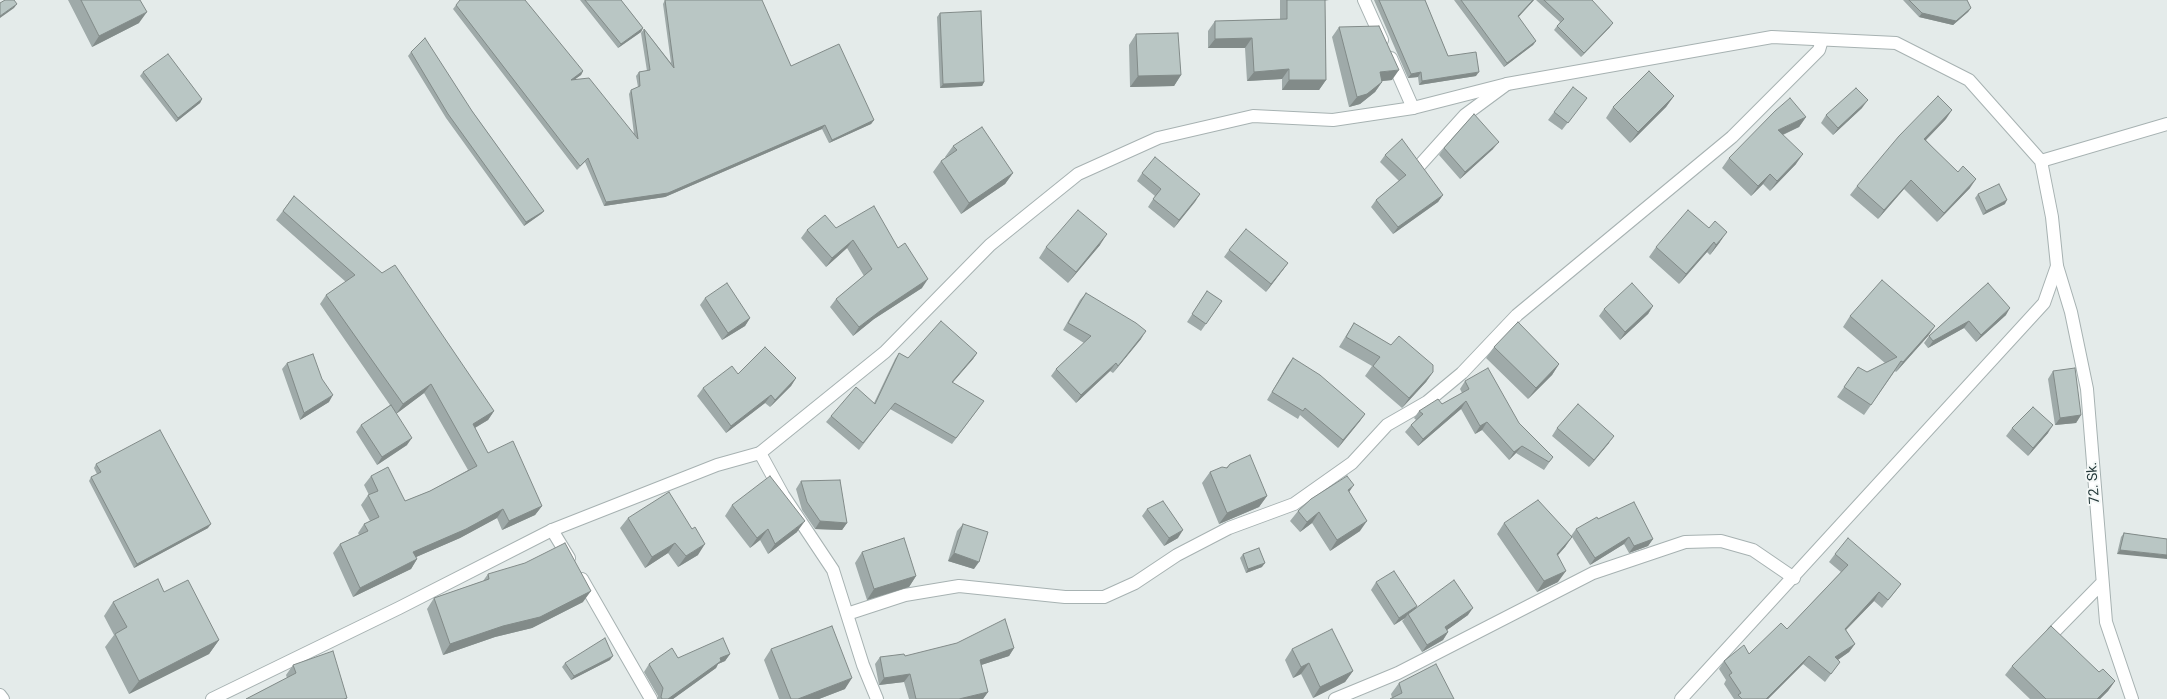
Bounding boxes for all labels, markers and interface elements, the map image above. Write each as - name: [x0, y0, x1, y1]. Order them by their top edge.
- street label: 72. Sk.: [2084, 461, 2104, 505]

